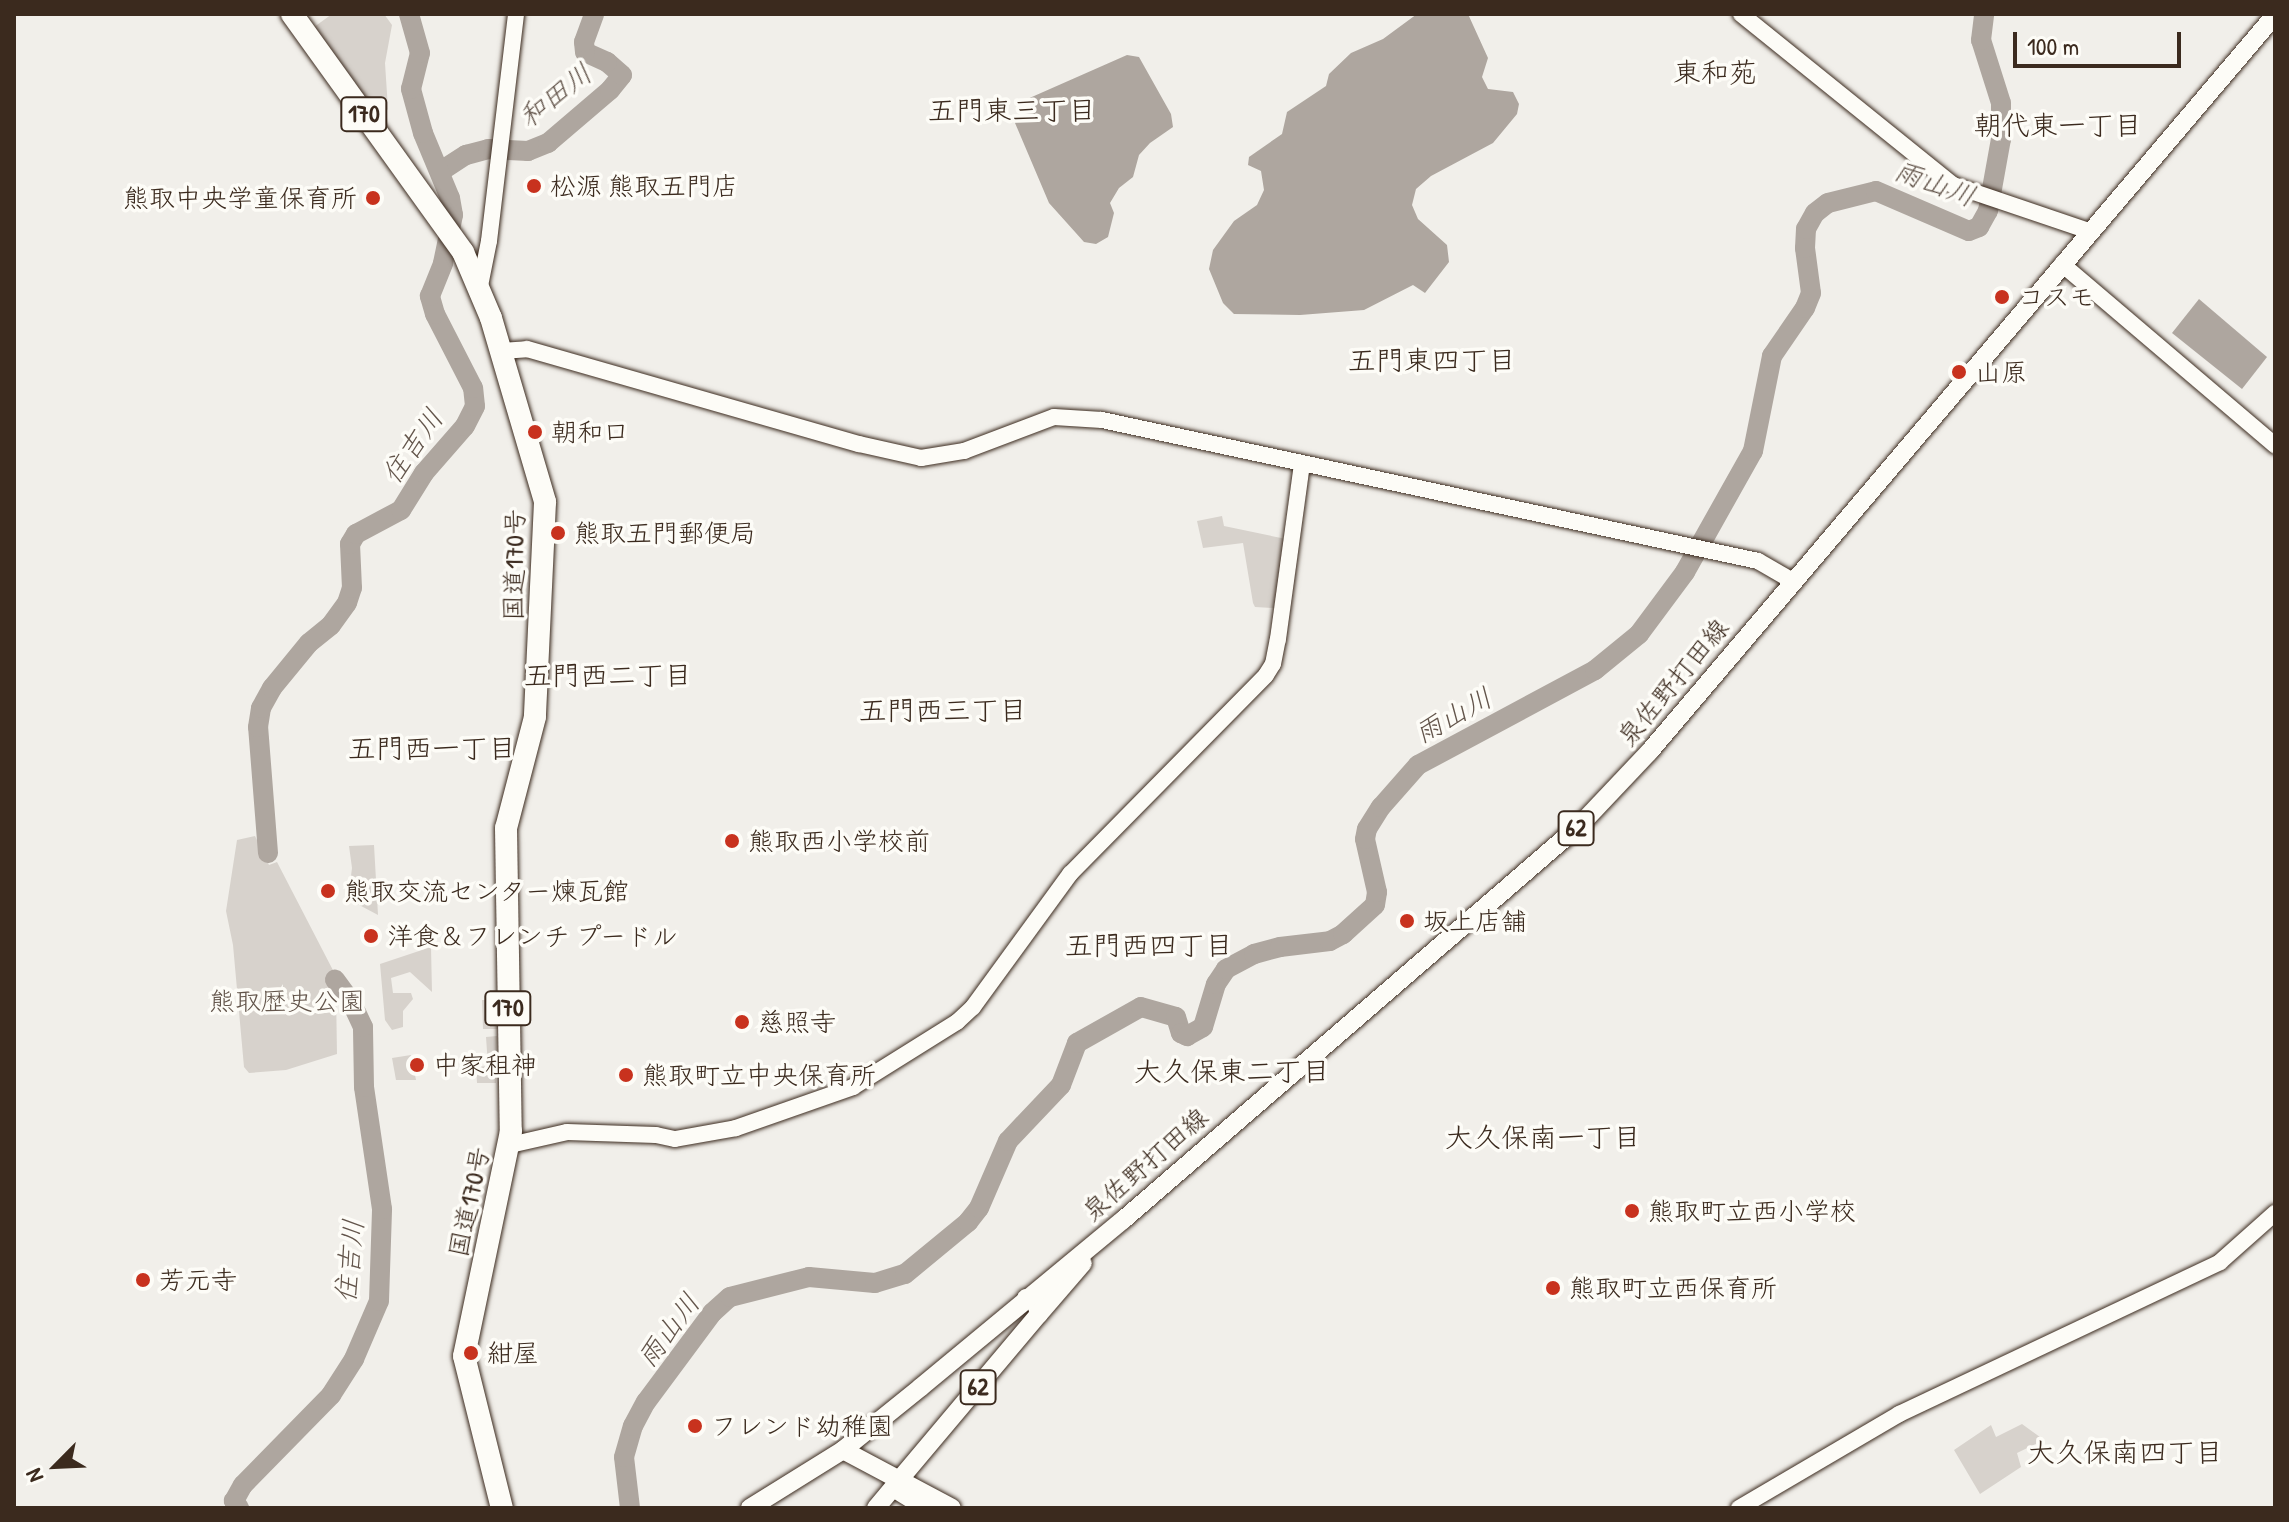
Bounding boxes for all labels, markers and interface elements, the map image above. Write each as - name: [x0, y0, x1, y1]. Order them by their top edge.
- scale bar: [2017, 16, 2185, 66]
- text: 100 m: [2027, 30, 2079, 62]
- district label: 東和苑: [1673, 55, 1757, 89]
- water label: 和田川: [512, 56, 598, 134]
- district label: 五門東三丁目: [928, 93, 1096, 127]
- road number: 170: [340, 94, 388, 134]
- district label: 朝代東一丁目: [1974, 108, 2142, 142]
- water label: 雨山川: [1890, 153, 1980, 213]
- place label: 松源 熊取五門店: [550, 170, 738, 202]
- marker: 松源 熊取五門店: [525, 177, 543, 195]
- place label: 熊取中央学童保育所: [123, 182, 357, 214]
- marker: 熊取中央学童保育所: [364, 189, 382, 207]
- place label: コスモ: [2018, 281, 2096, 313]
- marker: コスモ: [1993, 288, 2011, 306]
- district label: 五門東四丁目: [1348, 343, 1516, 377]
- place label: 山原: [1975, 356, 2027, 388]
- marker: 山原: [1950, 363, 1968, 381]
- water label: 住吉川: [374, 402, 450, 490]
- place label: 朝和口: [551, 416, 629, 448]
- marker: 朝和口: [526, 423, 544, 441]
- street label: 国道170号: [497, 509, 531, 621]
- place label: 熊取五門郵便局: [574, 517, 756, 549]
- marker: 熊取五門郵便局: [549, 524, 567, 542]
- street label: 泉佐野打田線: [1611, 612, 1735, 752]
- district label: 五門西二丁目: [524, 658, 692, 692]
- water label: 雨山川: [1408, 680, 1498, 750]
- district label: 五門西三丁目: [859, 693, 1027, 727]
- district label: 五門西一丁目: [348, 731, 516, 765]
- road number: 62: [1556, 808, 1596, 848]
- place label: 熊取西小学校前: [748, 825, 930, 857]
- marker: 熊取西小学校前: [723, 832, 741, 850]
- place label: 熊取交流センター煉瓦館: [344, 875, 630, 907]
- marker: 熊取交流センター煉瓦館: [319, 882, 337, 900]
- place label: 坂上店舗: [1423, 905, 1527, 937]
- marker: 坂上店舗: [1398, 912, 1416, 930]
- place label: 洋食＆フレンチ プードル: [387, 920, 677, 952]
- marker: 洋食＆フレンチ プードル: [362, 927, 380, 945]
- district label: 五門西四丁目: [1065, 928, 1233, 962]
- park label: 熊取歴史公園: [209, 985, 365, 1017]
- road number: 170: [484, 988, 532, 1028]
- place label: 慈照寺: [758, 1006, 836, 1038]
- marker: 慈照寺: [733, 1013, 751, 1031]
- place label: 中家租神: [433, 1049, 537, 1081]
- district label: 大久保東二丁目: [1134, 1054, 1330, 1088]
- marker: 中家租神: [408, 1056, 426, 1074]
- place label: 熊取町立中央保育所: [642, 1059, 876, 1091]
- marker: 熊取町立中央保育所: [617, 1066, 635, 1084]
- street label: 泉佐野打田線: [1076, 1101, 1214, 1227]
- district label: 大久保南一丁目: [1445, 1120, 1641, 1154]
- street label: 国道170号: [442, 1144, 496, 1260]
- place label: 熊取町立西小学校: [1648, 1195, 1856, 1227]
- marker: 熊取町立西小学校: [1623, 1202, 1641, 1220]
- water label: 住吉川: [328, 1217, 370, 1305]
- place label: 芳元寺: [159, 1264, 237, 1296]
- marker: 芳元寺: [134, 1271, 152, 1289]
- place label: 熊取町立西保育所: [1569, 1272, 1777, 1304]
- marker: 熊取町立西保育所: [1544, 1279, 1562, 1297]
- water label: 雨山川: [629, 1286, 707, 1374]
- place label: 紺屋: [487, 1337, 539, 1369]
- marker: 紺屋: [462, 1344, 480, 1362]
- road number: 62: [958, 1367, 998, 1407]
- place label: フレンド幼稚園: [711, 1410, 893, 1442]
- marker: フレンド幼稚園: [686, 1417, 704, 1435]
- north arrow: [16, 1426, 96, 1506]
- district label: 大久保南四丁目: [2027, 1435, 2223, 1469]
- text: N: [18, 1464, 50, 1487]

